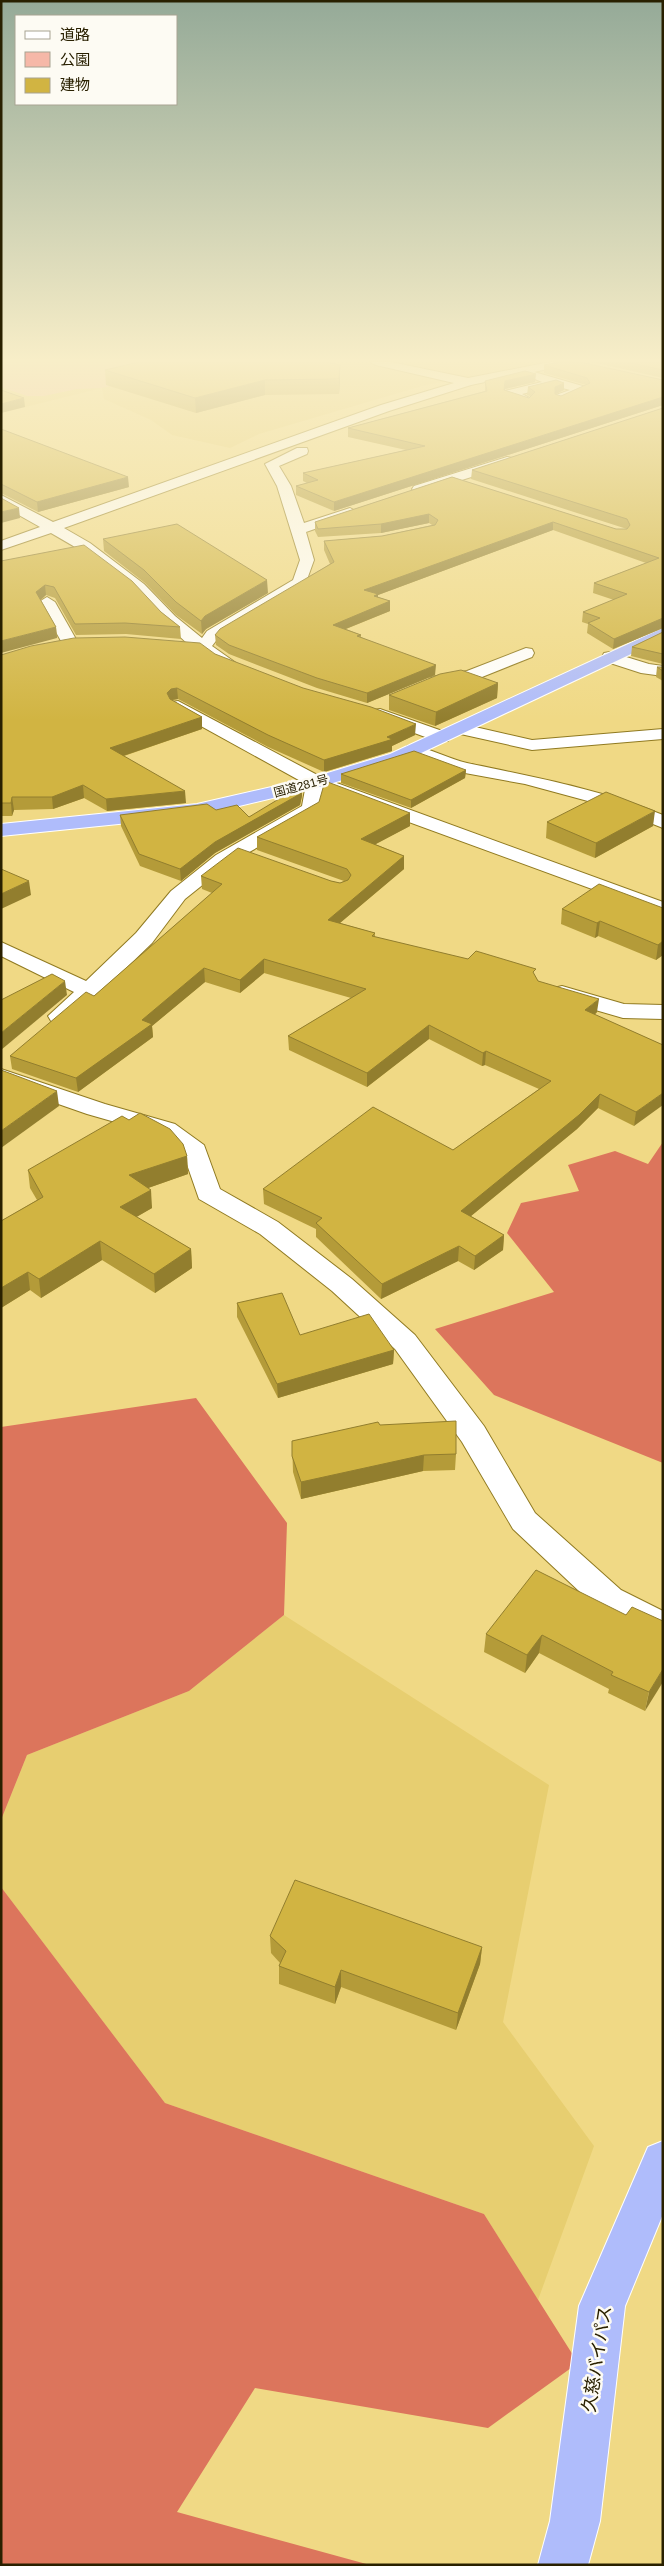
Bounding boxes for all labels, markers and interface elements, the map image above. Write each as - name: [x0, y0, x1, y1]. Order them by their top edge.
- legend: [15, 15, 178, 105]
- text: 道路: [60, 26, 90, 43]
- text: 公園: [60, 51, 90, 68]
- text: 建物: [60, 76, 90, 93]
- street label: 国道281号: [272, 772, 330, 800]
- street label: 久慈バイパス: [579, 2304, 615, 2414]

